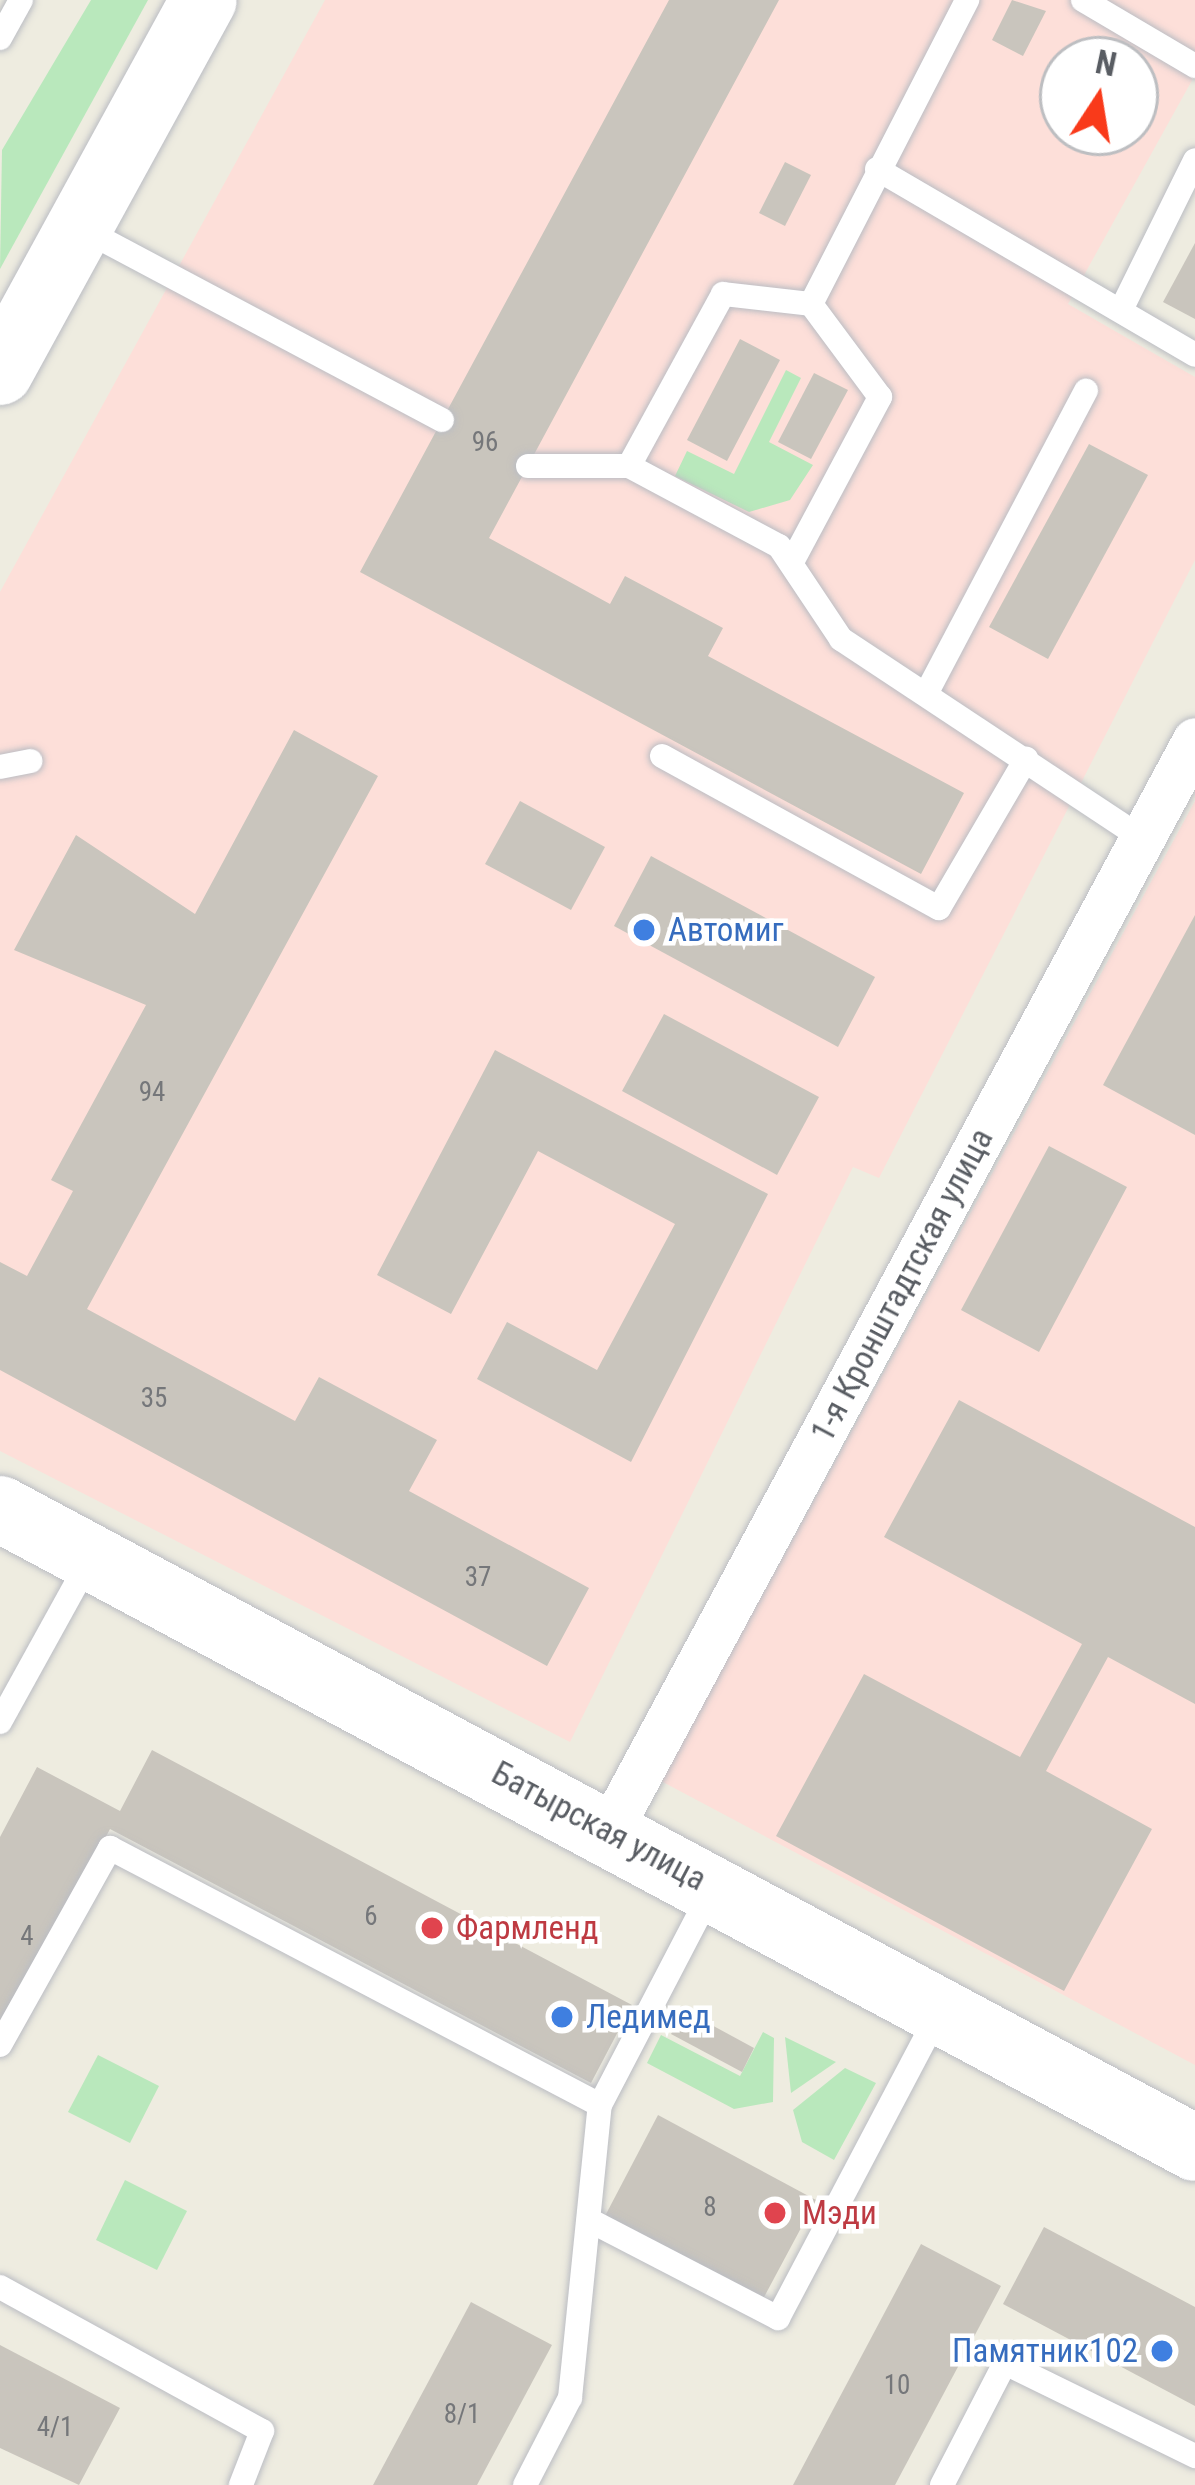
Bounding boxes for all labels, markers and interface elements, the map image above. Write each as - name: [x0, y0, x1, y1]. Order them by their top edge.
- north arrow: [1039, 36, 1159, 156]
- text: N: [1092, 42, 1120, 84]
- house number: 96: [472, 427, 498, 459]
- place label: Автомиг: [668, 910, 784, 950]
- marker: Автомиг: [631, 917, 657, 943]
- house number: 94: [139, 1077, 165, 1109]
- street label: 1-я Кронштадтская улица: [803, 1122, 1001, 1448]
- house number: 35: [141, 1383, 167, 1415]
- house number: 37: [465, 1562, 491, 1594]
- street label: Батырская улица: [485, 1753, 713, 1899]
- house number: 6: [364, 1901, 378, 1933]
- place label: Фармленд: [456, 1908, 599, 1948]
- marker: Фармленд: [419, 1915, 445, 1941]
- house number: 4: [20, 1921, 34, 1953]
- place label: Ледимед: [586, 1997, 711, 2037]
- marker: Ледимед: [549, 2004, 575, 2030]
- house number: 8: [703, 2192, 717, 2224]
- place label: Мэди: [802, 2193, 877, 2233]
- marker: Мэди: [759, 2197, 791, 2229]
- place label: Памятник102: [952, 2331, 1138, 2371]
- marker: Памятник102: [1149, 2338, 1175, 2364]
- house number: 10: [884, 2370, 910, 2402]
- house number: 8/1: [444, 2399, 480, 2431]
- house number: 4/1: [37, 2412, 73, 2444]

